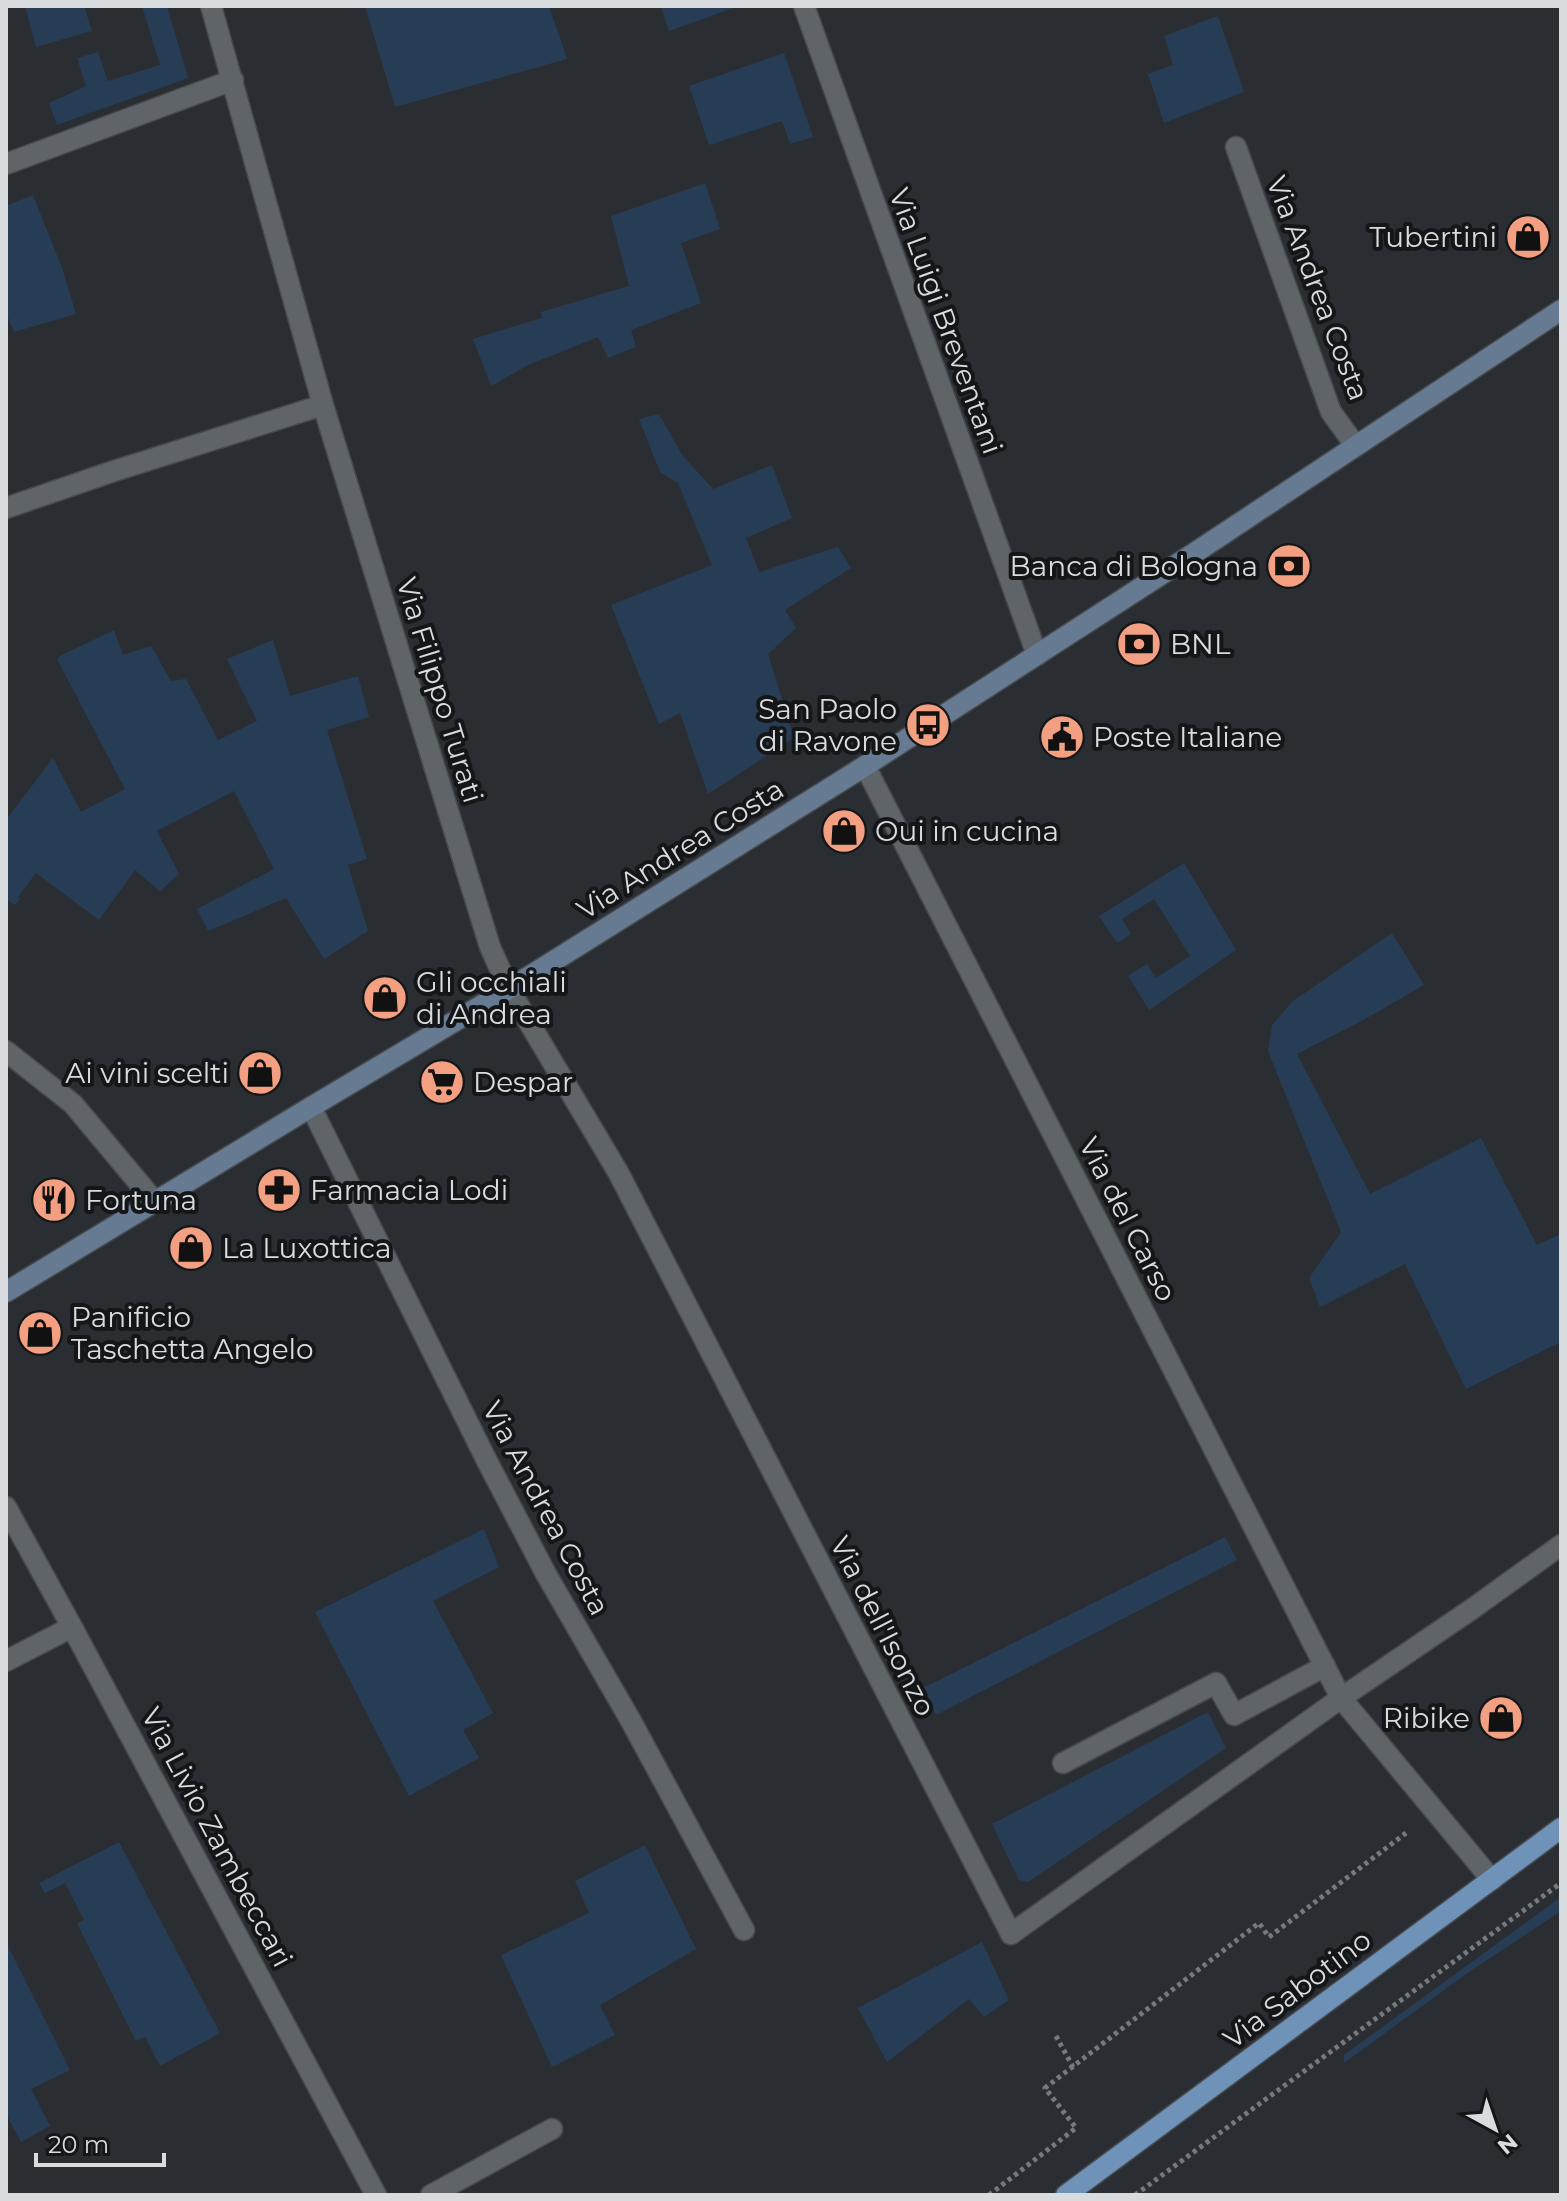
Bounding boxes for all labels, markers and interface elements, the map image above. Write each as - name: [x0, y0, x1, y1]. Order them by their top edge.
- street label: Via Andrea Costa: [1260, 171, 1376, 405]
- street label: Via Luigi Breventani: [882, 184, 1010, 458]
- shop icon: Tubertini: [1504, 213, 1552, 261]
- place label: Tubertini: [1370, 220, 1497, 254]
- bank icon: Banca di Bologna: [1265, 542, 1313, 590]
- place label: Banca di Bologna: [1010, 549, 1258, 583]
- street label: Via Filippo Turati: [390, 573, 490, 807]
- bank icon: BNL: [1115, 620, 1163, 668]
- place label: BNL: [1170, 627, 1231, 661]
- place label: San Paolo di Ravone: [758, 692, 897, 758]
- bus stop icon: San Paolo di Ravone: [904, 701, 952, 749]
- public building icon: Poste Italiane: [1038, 713, 1086, 761]
- place label: Poste Italiane: [1093, 720, 1282, 754]
- street label: Via Andrea Costa: [570, 772, 790, 926]
- shop icon: Oui in cucina: [820, 807, 868, 855]
- place label: Oui in cucina: [875, 814, 1059, 848]
- place label: Gli occhiali di Andrea: [416, 965, 567, 1031]
- shop icon: Gli occhiali di Andrea: [361, 974, 409, 1022]
- shop icon: Ai vini scelti: [236, 1049, 284, 1097]
- place label: Ai vini scelti: [65, 1056, 229, 1090]
- supermarket icon: Despar: [418, 1058, 466, 1106]
- place label: Despar: [473, 1065, 573, 1099]
- street label: Via del Carso: [1072, 1131, 1184, 1307]
- pharmacy icon: Farmacia Lodi: [255, 1166, 303, 1214]
- place label: Farmacia Lodi: [310, 1173, 508, 1207]
- restaurant icon: Fortuna: [30, 1176, 78, 1224]
- place label: Fortuna: [85, 1183, 197, 1217]
- shop icon: La Luxottica: [167, 1224, 215, 1272]
- place label: La Luxottica: [222, 1231, 392, 1265]
- place label: Panificio Taschetta Angelo: [71, 1300, 314, 1366]
- shop icon: Panificio Taschetta Angelo: [16, 1309, 64, 1357]
- street label: Via Andrea Costa: [475, 1395, 617, 1621]
- street label: Via dell'Isonzo: [823, 1530, 943, 1722]
- shop icon: Ribike: [1477, 1694, 1525, 1742]
- place label: Ribike: [1383, 1701, 1470, 1735]
- street label: Via Livio Zambeccari: [134, 1702, 300, 1972]
- street label: Via Sabotino: [1216, 1922, 1378, 2056]
- north arrow: [1455, 2089, 1535, 2169]
- scale bar: [36, 2117, 164, 2167]
- text: N: [1492, 2128, 1523, 2160]
- text: 20 m: [48, 2130, 109, 2159]

